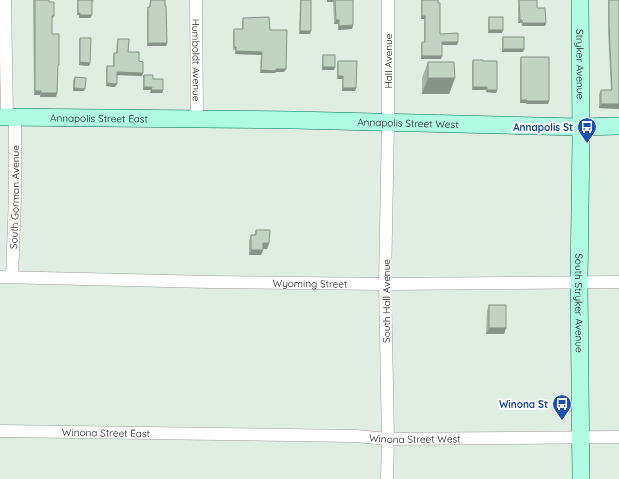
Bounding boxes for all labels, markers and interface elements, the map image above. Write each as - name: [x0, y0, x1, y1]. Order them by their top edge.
- street label: Humboldt Avenue: [189, 19, 203, 102]
- street label: Stryker Avenue: [573, 29, 587, 99]
- street label: Hall Avenue: [382, 33, 395, 88]
- street label: Annapolis Street East: [50, 112, 149, 126]
- street label: Annapolis Street West: [357, 116, 459, 131]
- bus stop icon: Annapolis St: [576, 116, 598, 144]
- place label: Annapolis St: [513, 121, 573, 134]
- street label: South Gorman Avenue: [7, 145, 22, 249]
- street label: South Stryker Avenue: [572, 253, 586, 353]
- street label: South Hall Avenue: [380, 259, 393, 343]
- street label: Wyoming Street: [272, 277, 348, 291]
- bus stop icon: Winona St: [551, 393, 573, 421]
- place label: Winona St: [499, 398, 548, 411]
- street label: Winona Street East: [62, 426, 151, 440]
- street label: Winona Street West: [368, 431, 461, 446]

